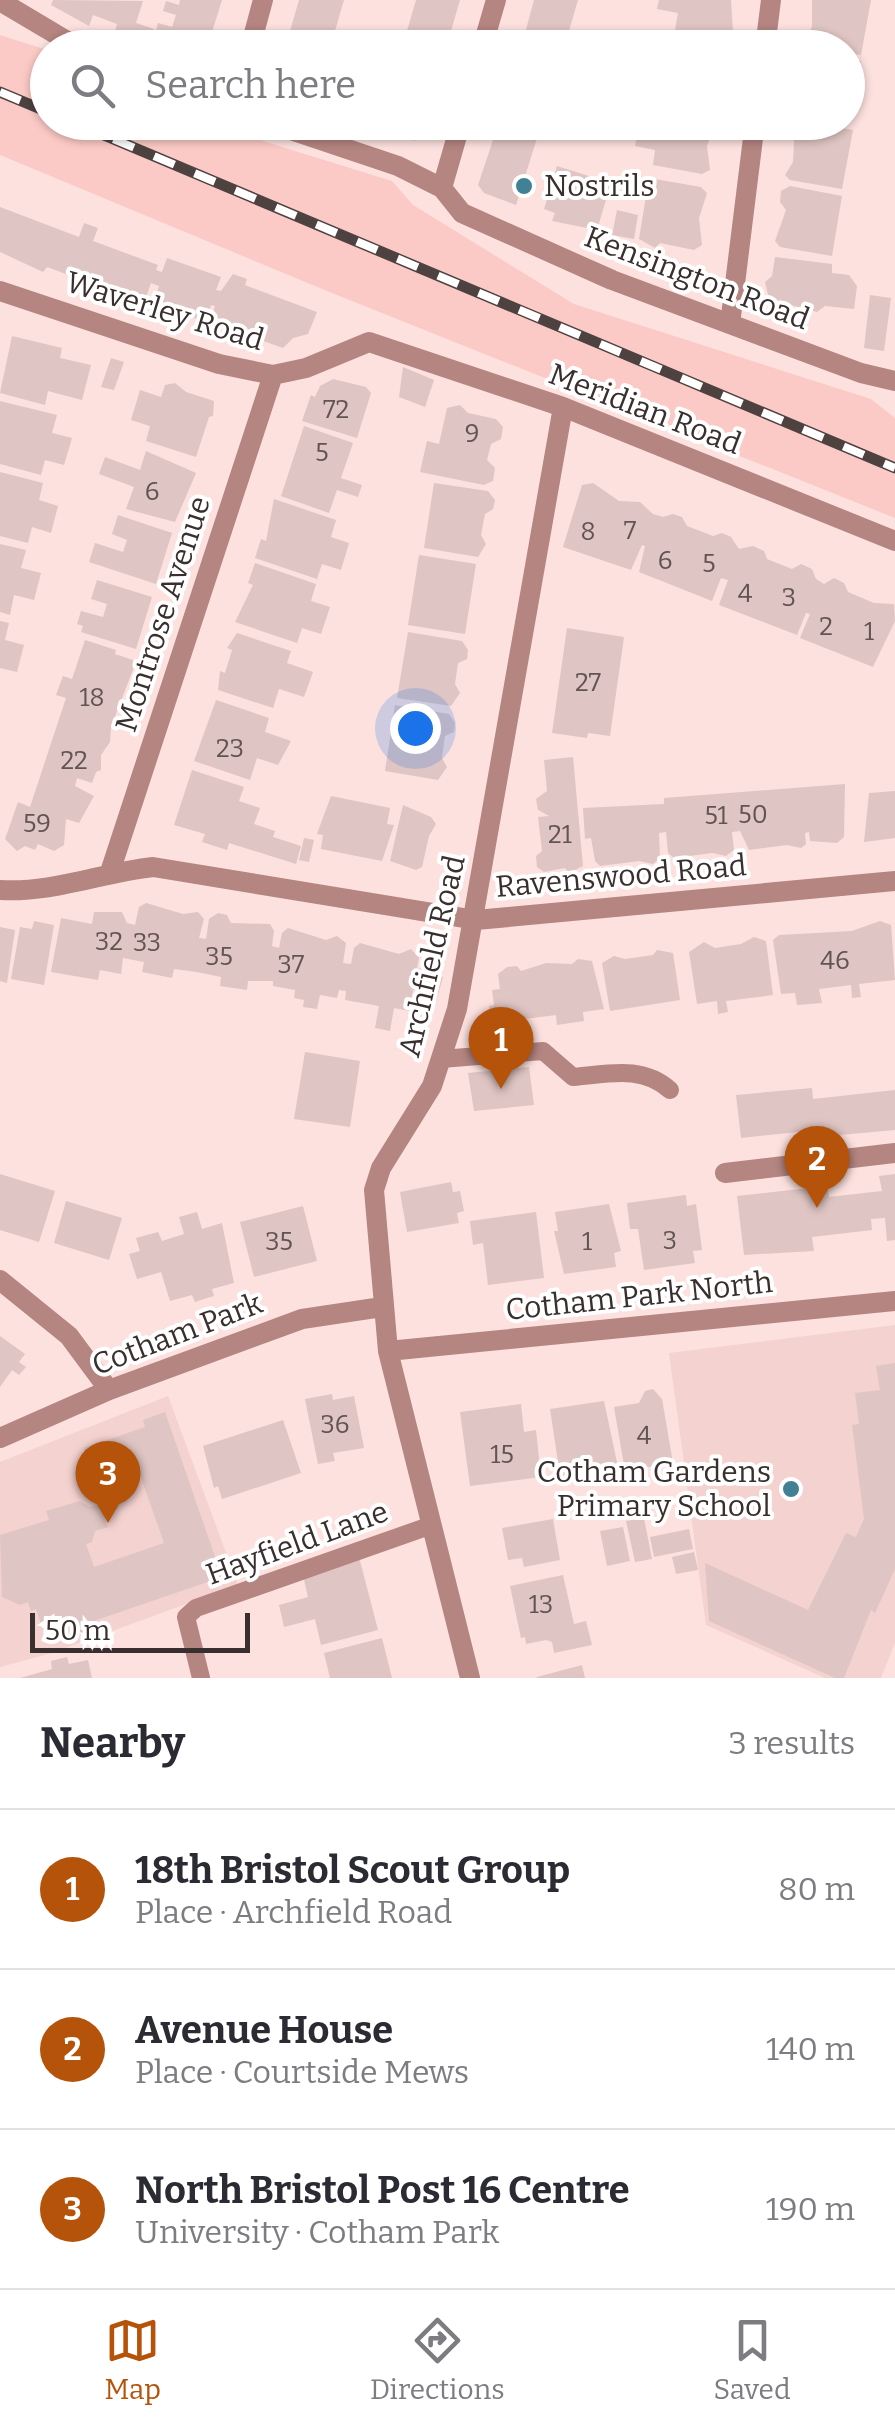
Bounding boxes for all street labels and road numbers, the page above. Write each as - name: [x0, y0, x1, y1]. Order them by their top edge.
- street label: Kensington Road: [580, 219, 814, 337]
- street label: Waverley Road: [62, 264, 268, 358]
- street label: Meridian Road: [544, 356, 746, 462]
- street label: Montrose Avenue: [108, 492, 218, 736]
- street label: Ravenswood Road: [494, 847, 748, 905]
- street label: Archfield Road: [391, 851, 473, 1060]
- street label: Cotham Park North: [504, 1264, 775, 1328]
- street label: Cotham Park: [87, 1285, 267, 1383]
- street label: Hayfield Lane: [201, 1493, 393, 1593]

